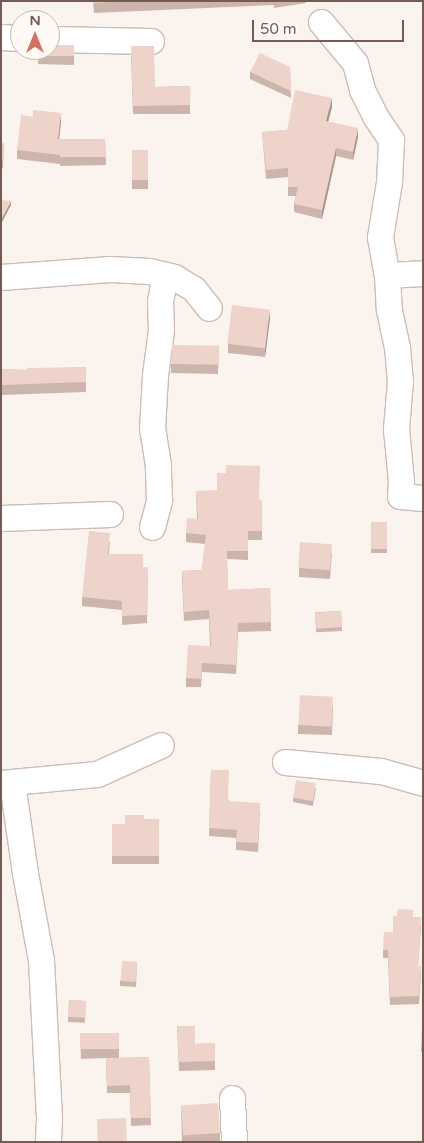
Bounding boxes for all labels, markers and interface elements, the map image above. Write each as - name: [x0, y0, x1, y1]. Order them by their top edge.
- north arrow: [10, 10, 60, 60]
- scale bar: [254, 10, 406, 42]
- text: N: [29, 12, 41, 29]
- text: 50 m: [260, 20, 297, 38]

